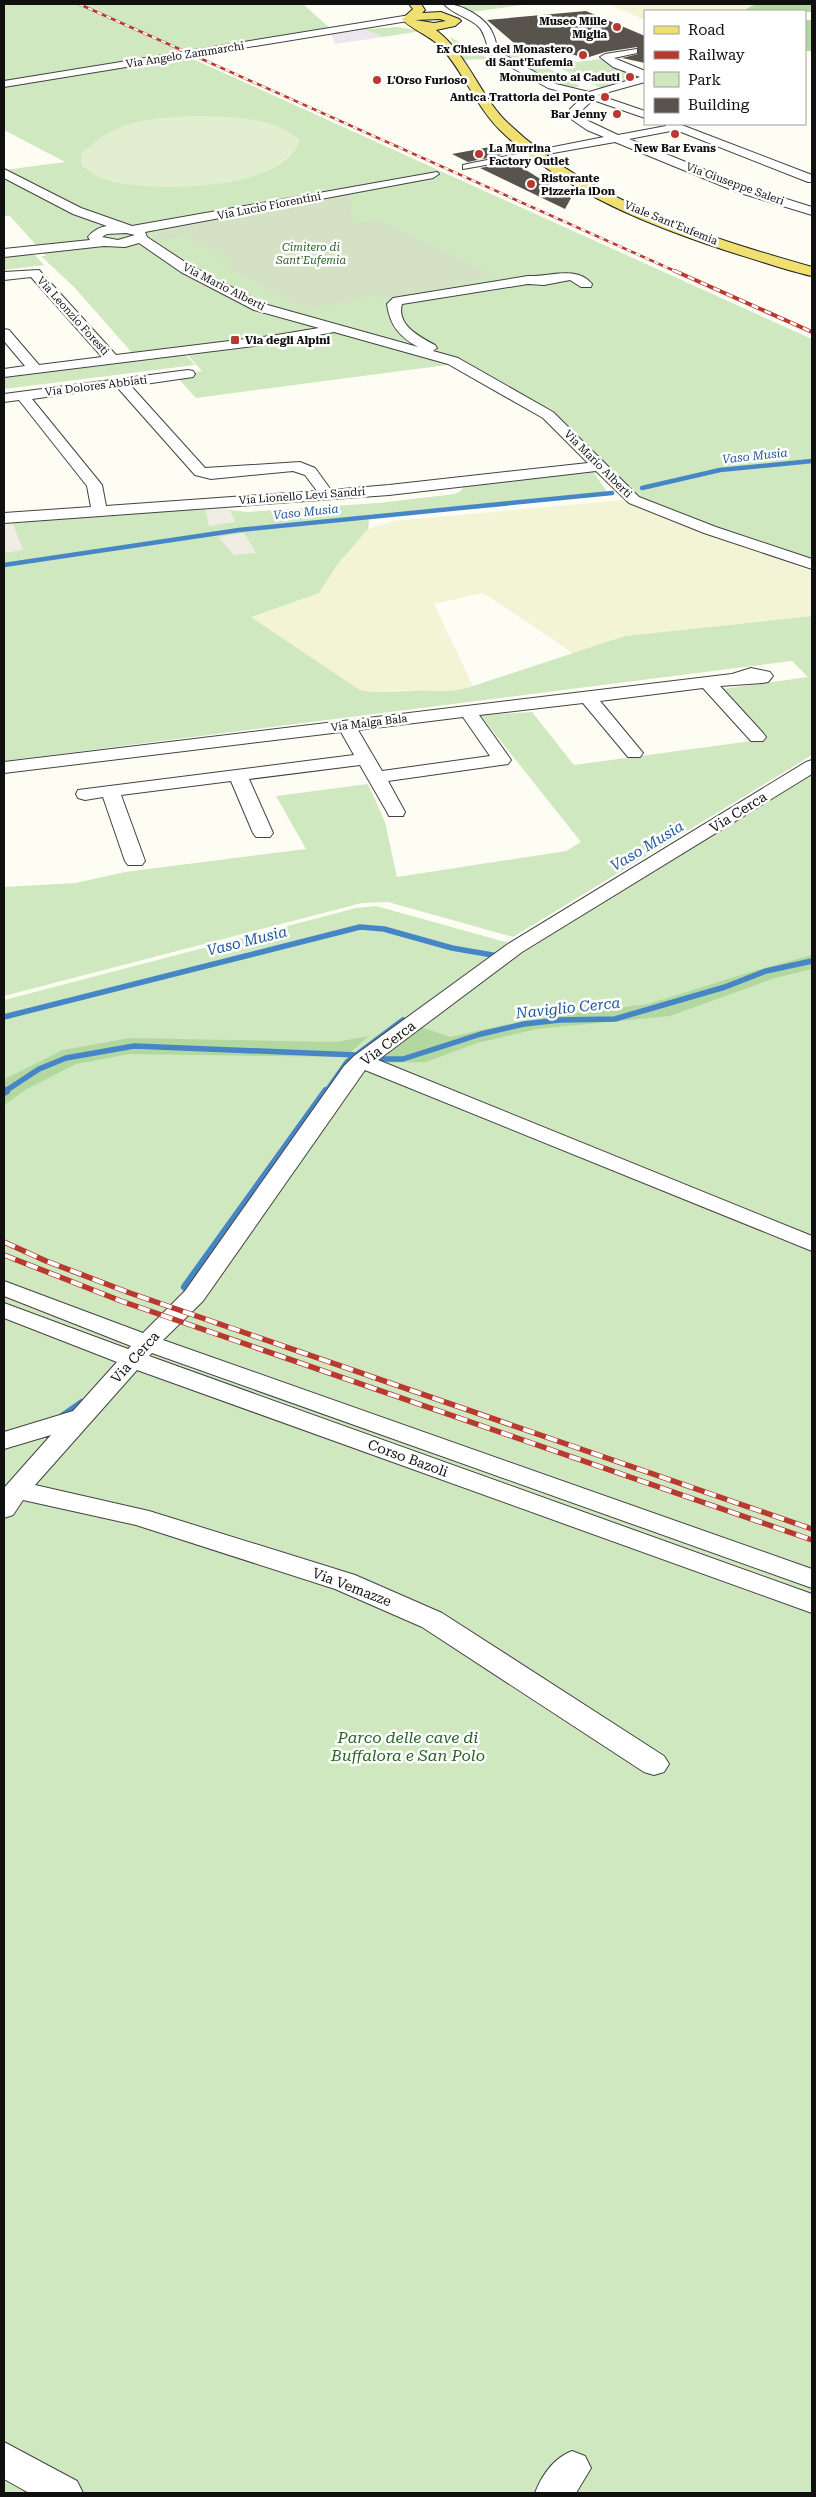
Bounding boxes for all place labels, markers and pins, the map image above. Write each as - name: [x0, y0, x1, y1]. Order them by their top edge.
- place label: Museo Mille Miglia: [539, 15, 608, 41]
- marker: Museo Mille Miglia: [611, 21, 623, 33]
- place label: Ex Chiesa del Monastero di Sant'Eufemia: [436, 43, 574, 69]
- marker: Ex Chiesa del Monastero di Sant'Eufemia: [577, 49, 589, 61]
- place label: Monumento ai Caduti: [499, 71, 620, 84]
- marker: Monumento ai Caduti: [624, 71, 636, 83]
- marker: L'Orso Furioso: [371, 74, 383, 86]
- place label: L'Orso Furioso: [387, 74, 467, 87]
- place label: Antica Trattoria del Ponte: [450, 91, 596, 104]
- marker: Antica Trattoria del Ponte: [599, 91, 611, 103]
- place label: Bar Jenny: [551, 108, 607, 121]
- marker: Bar Jenny: [611, 108, 623, 120]
- marker: New Bar Evans: [669, 128, 681, 140]
- place label: La Murrina Factory Outlet: [489, 142, 570, 168]
- place label: New Bar Evans: [634, 142, 716, 155]
- marker: La Murrina Factory Outlet: [473, 148, 485, 160]
- place label: Ristorante Pizzeria iDon: [541, 172, 616, 198]
- marker: Ristorante Pizzeria iDon: [525, 178, 537, 190]
- marker: Via degli Alpini: [229, 334, 241, 346]
- place label: Via degli Alpini: [245, 334, 331, 347]

